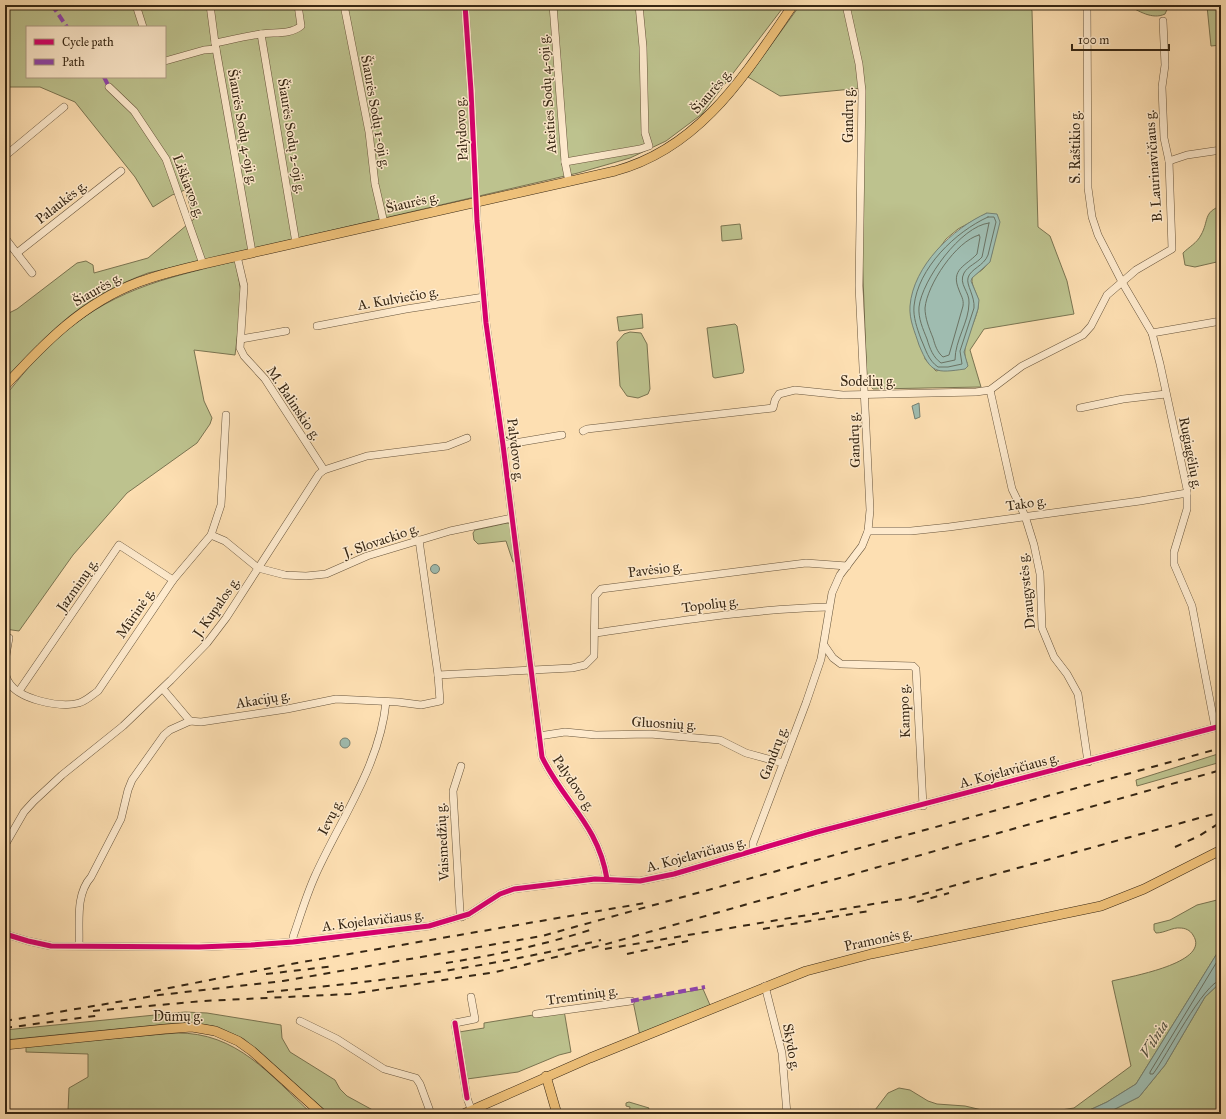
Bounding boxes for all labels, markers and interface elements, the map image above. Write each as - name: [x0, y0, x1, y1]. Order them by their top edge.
- legend: [26, 26, 166, 78]
- scale bar: [1072, 26, 1169, 52]
- text: 100 m: [1078, 33, 1109, 47]
- street label: Ateities Sodų 4-oji g.: [535, 34, 560, 155]
- text: Cycle path: [62, 35, 114, 49]
- street label: Šiaurės Sodų 1-oji g.: [357, 54, 396, 170]
- text: Path: [62, 55, 85, 69]
- street label: Šiaurės g.: [686, 64, 736, 117]
- street label: Šiaurės Sodų 4-oji g.: [224, 67, 263, 187]
- street label: Šiaurės Sodų 2-oji g.: [274, 77, 311, 195]
- street label: Gandrų g.: [840, 87, 857, 143]
- street label: Palydovo g.: [451, 96, 472, 161]
- street label: B. Laurinavičiaus g.: [1141, 109, 1166, 223]
- street label: S. Raštikio g.: [1067, 110, 1084, 184]
- street label: Liškiavos g.: [169, 152, 208, 220]
- street label: Palaukės g.: [32, 177, 90, 228]
- street label: Šiaurės g.: [384, 186, 440, 217]
- street label: Šiaurės g.: [69, 267, 125, 310]
- street label: A. Kulviečio g.: [355, 283, 440, 314]
- street label: M. Balinskio g.: [263, 363, 325, 444]
- street label: Sodelių g.: [840, 373, 896, 390]
- street label: Gandrų g.: [845, 412, 864, 468]
- street label: Rugiagėlių g.: [1175, 415, 1206, 491]
- street label: Palydovo g.: [503, 417, 528, 483]
- street label: Tako g.: [1005, 492, 1047, 515]
- street label: J. Slovackio g.: [339, 520, 421, 563]
- street label: Draugystės g.: [1014, 552, 1039, 630]
- street label: Jazminų g.: [52, 555, 103, 617]
- street label: Pavėsio g.: [627, 558, 683, 581]
- street label: J. Kupalos g.: [188, 574, 244, 643]
- street label: Mūrinė g.: [113, 585, 158, 642]
- street label: Topolių g.: [681, 593, 740, 616]
- street label: Kampo g.: [895, 684, 914, 738]
- street label: Akacijų g.: [234, 687, 292, 712]
- street label: Gluosnių g.: [631, 713, 697, 734]
- street label: Gandrų g.: [755, 724, 791, 782]
- street label: A. Kojelavičiaus g.: [957, 749, 1061, 792]
- street label: Palydovo g.: [549, 752, 599, 815]
- street label: Ievų g.: [314, 796, 347, 838]
- street label: Vaismedžių g.: [432, 802, 453, 882]
- street label: A. Kojelavičiaus g.: [644, 833, 748, 876]
- street label: A. Kojelavičiaus g.: [320, 906, 425, 935]
- street label: Pramonės g.: [843, 924, 914, 955]
- street label: Tremtinių g.: [545, 982, 619, 1009]
- street label: Dūmų g.: [153, 1008, 203, 1025]
- water label: Vilnia: [1136, 1017, 1172, 1061]
- street label: Skydo g.: [779, 1022, 804, 1072]

